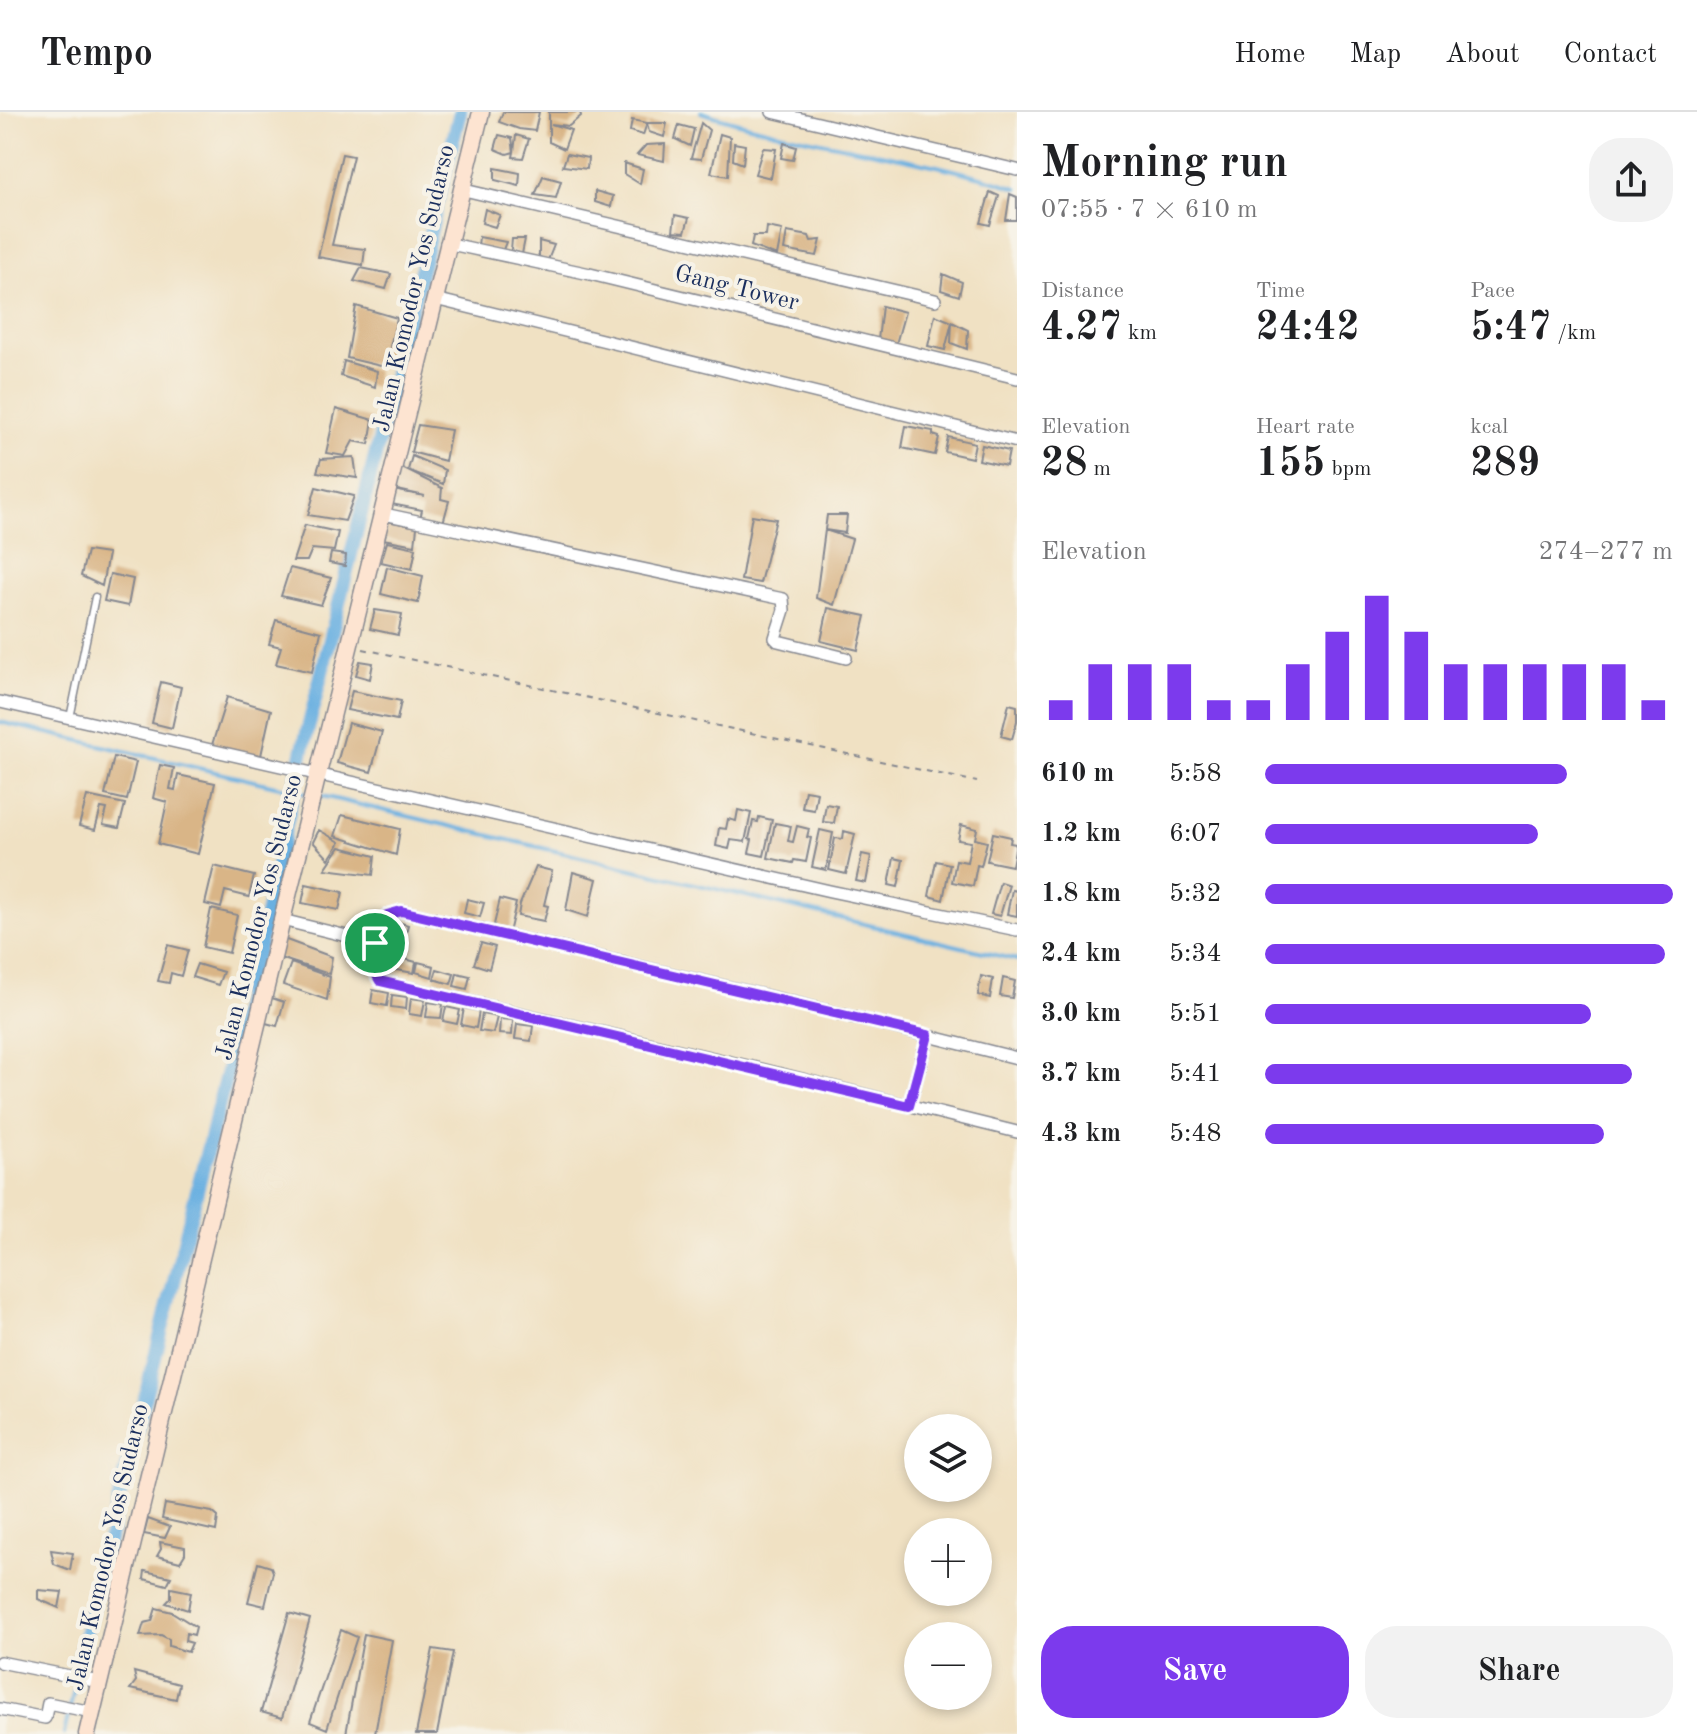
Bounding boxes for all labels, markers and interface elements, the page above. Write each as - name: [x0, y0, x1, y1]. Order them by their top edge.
- text: Tempo: [40, 36, 153, 74]
- text: Home: [1234, 41, 1305, 69]
- text: Map: [1349, 41, 1401, 69]
- text: About: [1445, 41, 1520, 69]
- text: Contact: [1564, 41, 1657, 69]
- button: share: [1589, 138, 1673, 222]
- text: Morning run: [1041, 142, 1288, 186]
- street label: Jalan Komodor Yos Sudarso: [370, 143, 460, 434]
- text: 07:55 · 7 × 610 m: [1041, 197, 1258, 223]
- street label: Gang Tower: [672, 262, 801, 316]
- text: Distance: [1041, 280, 1124, 302]
- text: Time: [1256, 280, 1305, 302]
- text: Pace: [1470, 280, 1515, 302]
- text: 4.27: [1041, 309, 1122, 349]
- text: 24:42: [1256, 309, 1360, 349]
- text: 5:47: [1470, 309, 1551, 349]
- text: km: [1122, 322, 1157, 344]
- text: /km: [1551, 322, 1596, 344]
- text: Elevation: [1041, 416, 1131, 438]
- text: Heart rate: [1256, 416, 1355, 438]
- text: kcal: [1470, 416, 1508, 438]
- text: 28: [1041, 445, 1087, 485]
- text: 155: [1256, 445, 1325, 485]
- text: 289: [1470, 445, 1540, 485]
- text: m: [1087, 458, 1111, 480]
- text: bpm: [1325, 458, 1372, 480]
- text: Elevation: [1041, 539, 1147, 565]
- text: 274–277 m: [1538, 539, 1673, 565]
- text: 610 m: [1041, 761, 1114, 787]
- text: 5:58: [1169, 761, 1222, 787]
- street label: Jalan Komodor Yos Sudarso: [213, 772, 307, 1063]
- text: 1.2 km: [1041, 821, 1121, 847]
- text: 6:07: [1169, 821, 1222, 847]
- text: 1.8 km: [1041, 881, 1121, 907]
- text: 5:32: [1169, 881, 1222, 907]
- pin: [341, 909, 409, 977]
- icon: arrive: [353, 921, 397, 965]
- text: 2.4 km: [1041, 941, 1121, 967]
- text: 5:34: [1169, 941, 1222, 967]
- text: 3.0 km: [1041, 1001, 1121, 1027]
- text: 5:51: [1169, 1001, 1222, 1027]
- text: 3.7 km: [1041, 1061, 1121, 1087]
- text: 5:41: [1169, 1061, 1222, 1087]
- text: 4.3 km: [1041, 1121, 1121, 1147]
- text: 5:48: [1169, 1121, 1222, 1147]
- street label: Jalan Komodor Yos Sudarso: [64, 1402, 154, 1693]
- map controls: [904, 1414, 992, 1710]
- button: layers: [904, 1414, 992, 1502]
- button: +: [904, 1518, 992, 1606]
- button: −: [904, 1622, 992, 1710]
- button: Save: [1041, 1626, 1349, 1718]
- button: Share: [1365, 1626, 1673, 1718]

